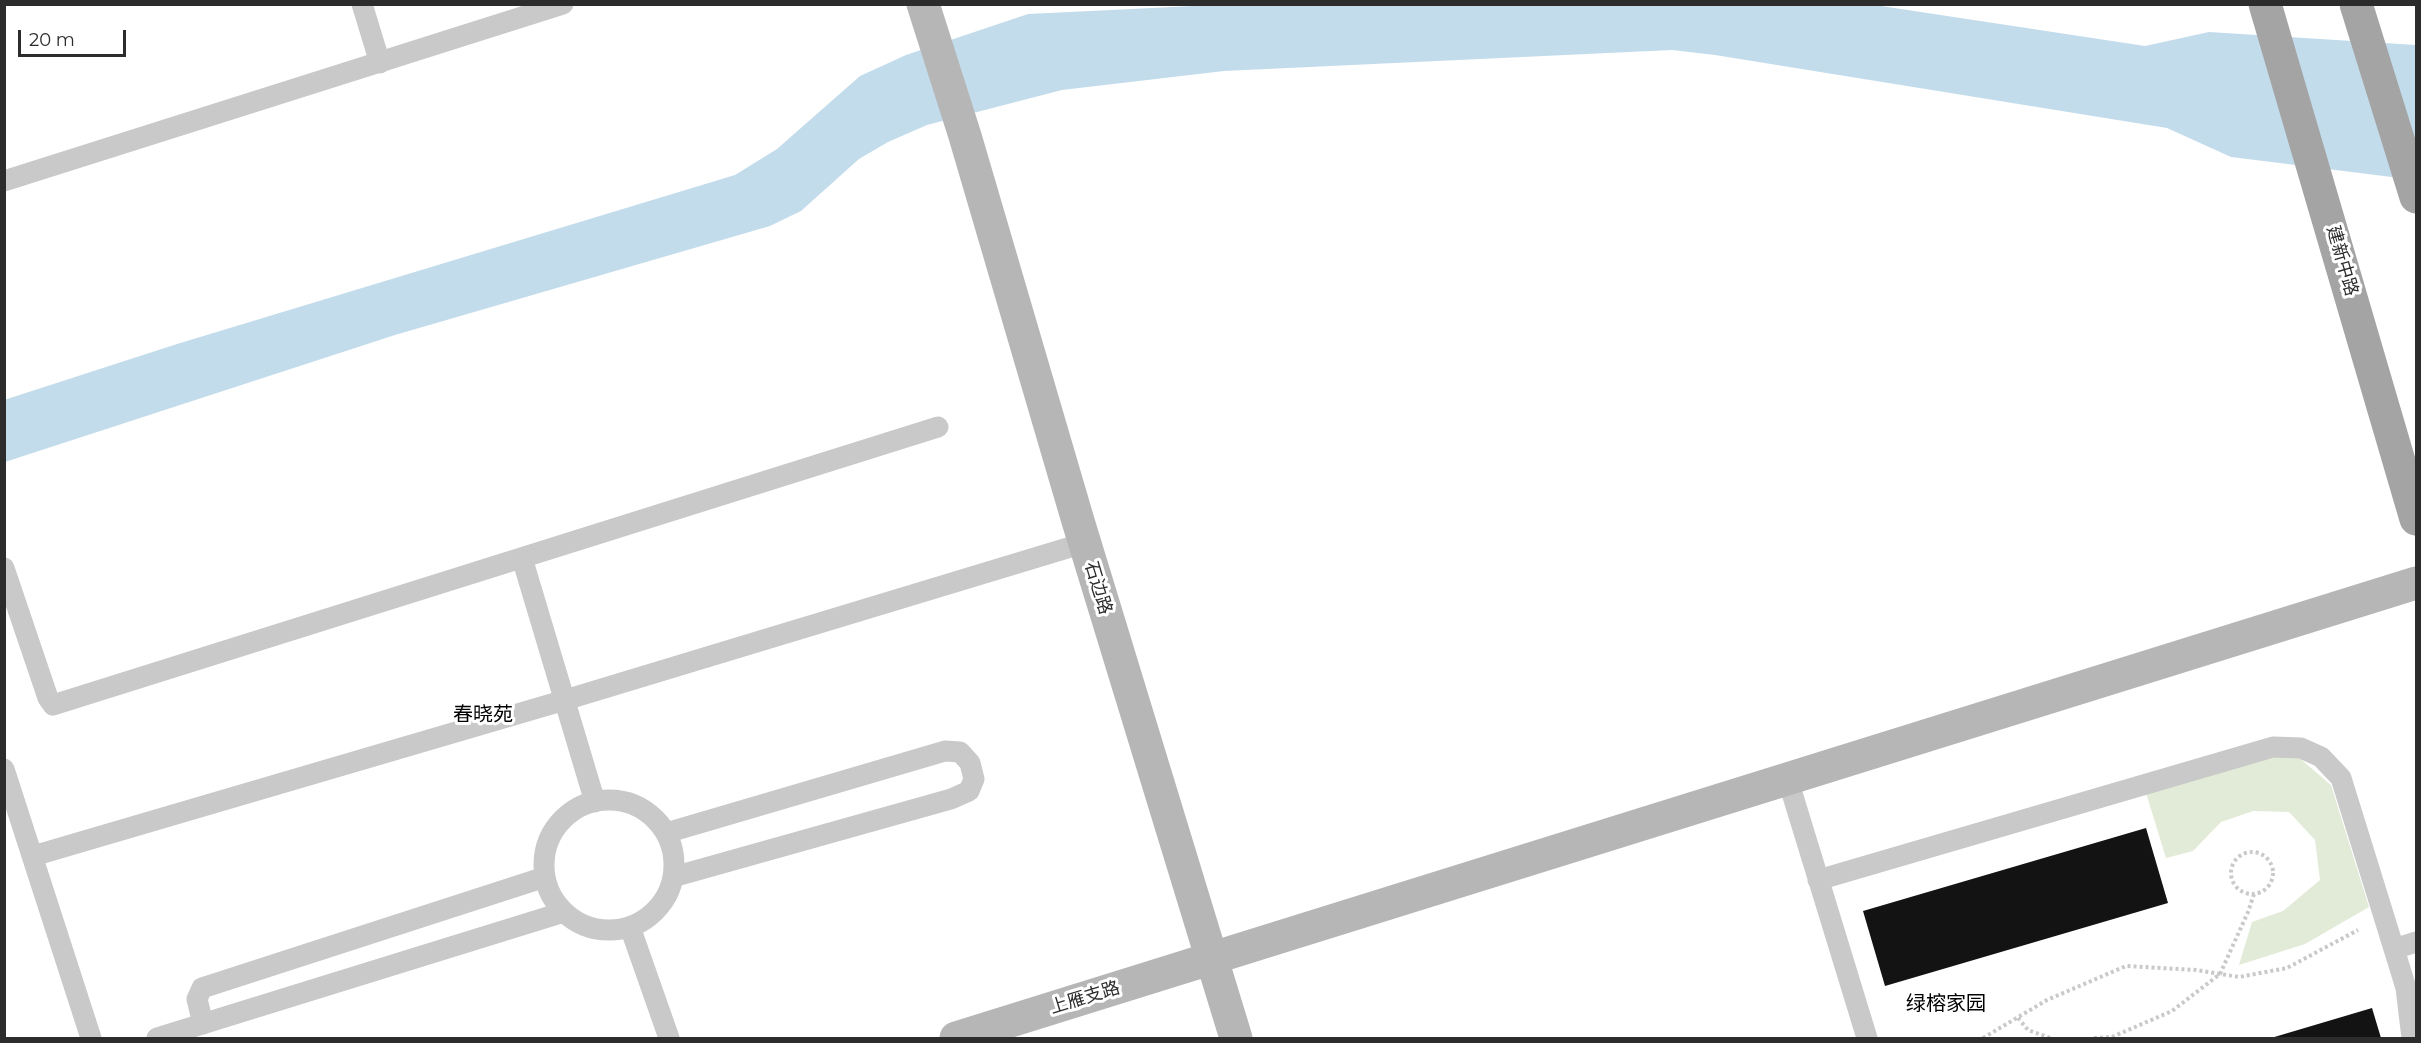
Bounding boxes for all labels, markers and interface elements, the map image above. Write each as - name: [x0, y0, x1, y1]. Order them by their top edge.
- scale bar: [21, 18, 129, 56]
- text: 20 m: [29, 29, 75, 51]
- street label: 建新中路: [2322, 223, 2362, 299]
- street label: 石边路: [1080, 559, 1116, 617]
- district label: 春晓苑: [453, 703, 513, 727]
- street label: 上雁支路: [1047, 977, 1123, 1019]
- district label: 绿榕家园: [1906, 992, 1986, 1016]

